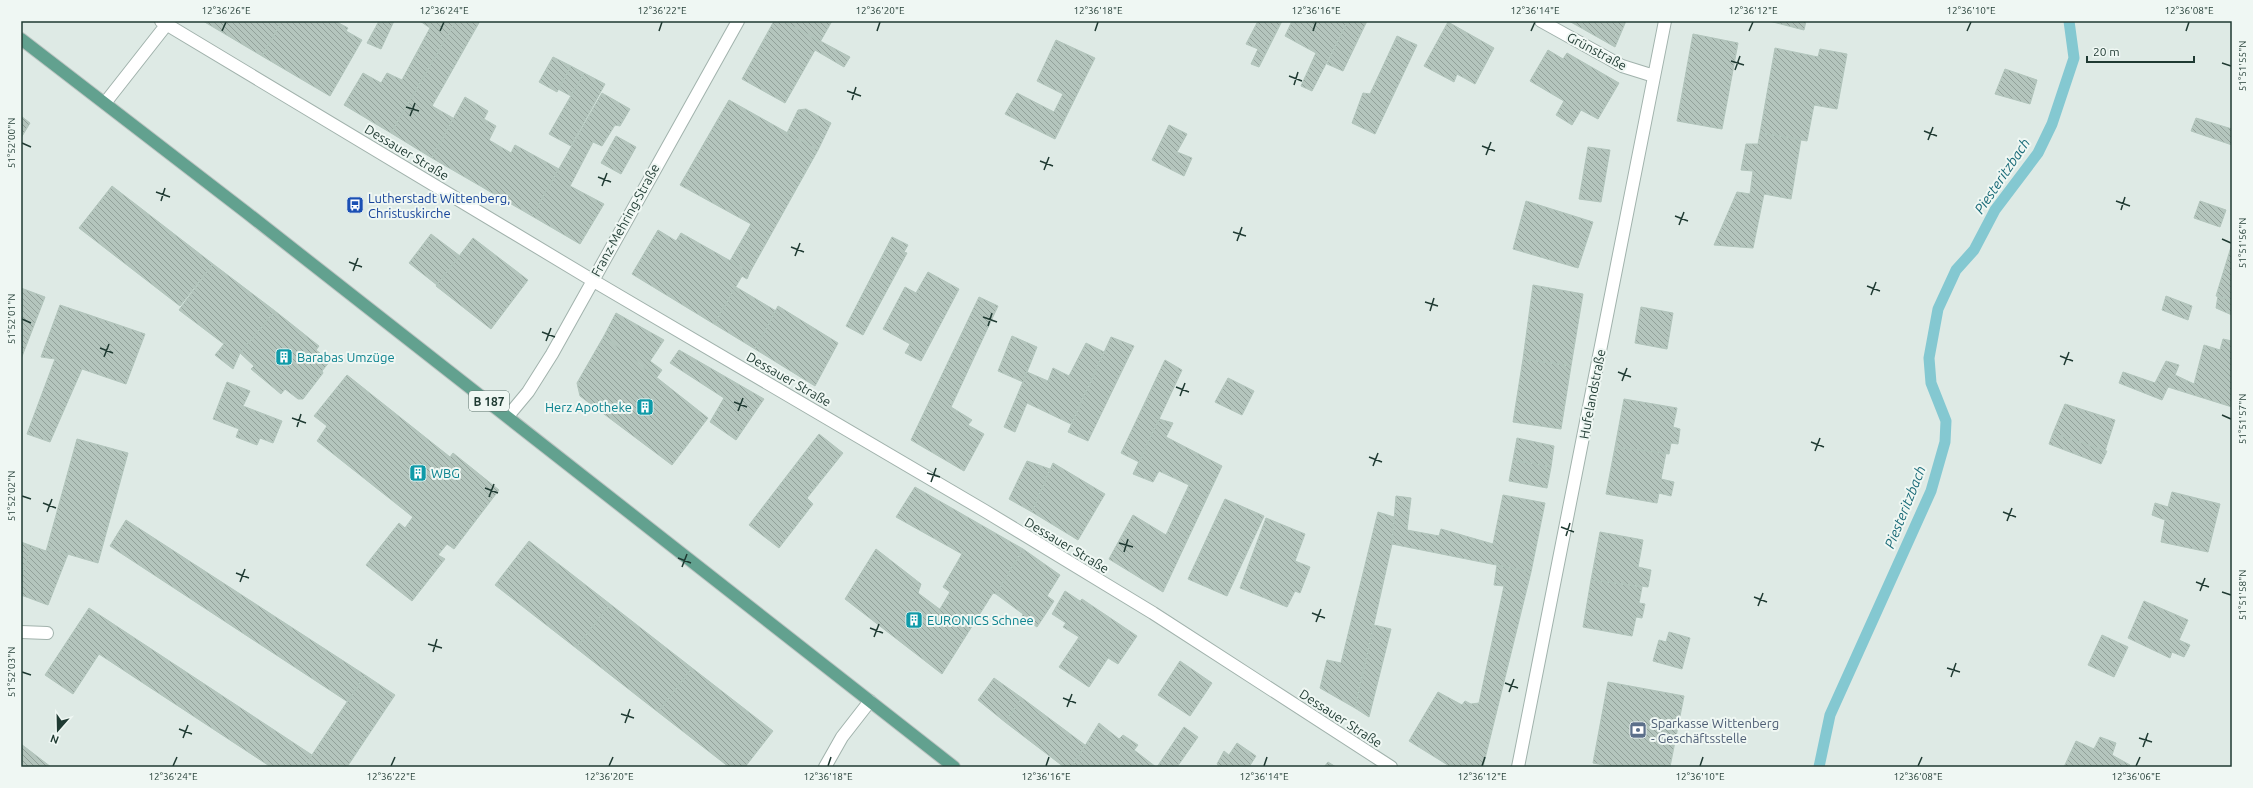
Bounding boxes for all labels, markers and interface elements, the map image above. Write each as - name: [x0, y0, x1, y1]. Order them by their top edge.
- text: 12°36'26"E: [201, 5, 251, 16]
- text: 12°36'24"E: [419, 5, 469, 16]
- text: 12°36'22"E: [637, 5, 687, 16]
- text: 12°36'20"E: [855, 5, 905, 16]
- text: 12°36'18"E: [1073, 5, 1123, 16]
- text: 12°36'16"E: [1291, 5, 1341, 16]
- text: 12°36'14"E: [1510, 5, 1560, 16]
- text: 12°36'12"E: [1728, 5, 1778, 16]
- text: 12°36'10"E: [1946, 5, 1996, 16]
- text: 12°36'08"E: [2164, 5, 2214, 16]
- street label: Grünstraße: [1565, 29, 1629, 73]
- scale bar: [2087, 38, 2194, 64]
- text: 51°51'55"N: [2237, 41, 2248, 91]
- text: 20 m: [2093, 45, 2120, 58]
- text: 51°52'00"N: [6, 118, 17, 168]
- street label: Dessauer Straße: [363, 121, 451, 183]
- water label: Piesteritzbach: [1971, 135, 2033, 217]
- street label: Franz-Mehring-Straße: [588, 161, 662, 279]
- place label: Lutherstadt Wittenberg, Christuskirche: [368, 191, 510, 220]
- bus stop icon: Lutherstadt Wittenberg, Christuskirche: [345, 195, 365, 215]
- text: 51°51'56"N: [2237, 218, 2248, 268]
- text: 51°52'01"N: [6, 294, 17, 344]
- building icon: Barabas Umzüge: [274, 347, 294, 367]
- street label: Hufelandstraße: [1576, 348, 1608, 440]
- street label: Dessauer Straße: [744, 349, 834, 409]
- place label: Barabas Umzüge: [297, 350, 395, 364]
- road number: B 187: [469, 391, 509, 411]
- text: 51°51'57"N: [2237, 394, 2248, 444]
- building icon: Herz Apotheke: [635, 397, 655, 417]
- place label: Herz Apotheke: [545, 400, 632, 414]
- building icon: WBG: [408, 463, 428, 483]
- water label: Piesteritzbach: [1881, 463, 1929, 551]
- place label: WBG: [431, 466, 460, 480]
- text: 51°52'02"N: [6, 471, 17, 521]
- street label: Dessauer Straße: [1023, 514, 1111, 576]
- text: 51°51'58"N: [2237, 570, 2248, 620]
- building icon: EURONICS Schnee: [904, 610, 924, 630]
- place label: EURONICS Schnee: [927, 613, 1034, 627]
- text: 51°52'03"N: [6, 647, 17, 697]
- street label: Dessauer Straße: [1297, 686, 1385, 750]
- north arrow: [38, 710, 78, 750]
- place label: Sparkasse Wittenberg - Geschäftsstelle: [1651, 716, 1779, 745]
- bank icon: Sparkasse Wittenberg - Geschäftsstelle: [1628, 720, 1648, 740]
- text: N: [49, 732, 60, 746]
- text: 12°36'24"E: [148, 771, 198, 782]
- text: 12°36'22"E: [366, 771, 416, 782]
- text: 12°36'20"E: [584, 771, 634, 782]
- text: 12°36'18"E: [803, 771, 853, 782]
- text: 12°36'16"E: [1021, 771, 1071, 782]
- text: 12°36'14"E: [1239, 771, 1289, 782]
- text: 12°36'12"E: [1457, 771, 1507, 782]
- text: 12°36'10"E: [1675, 771, 1725, 782]
- text: 12°36'08"E: [1893, 771, 1943, 782]
- text: 12°36'06"E: [2111, 771, 2161, 782]

